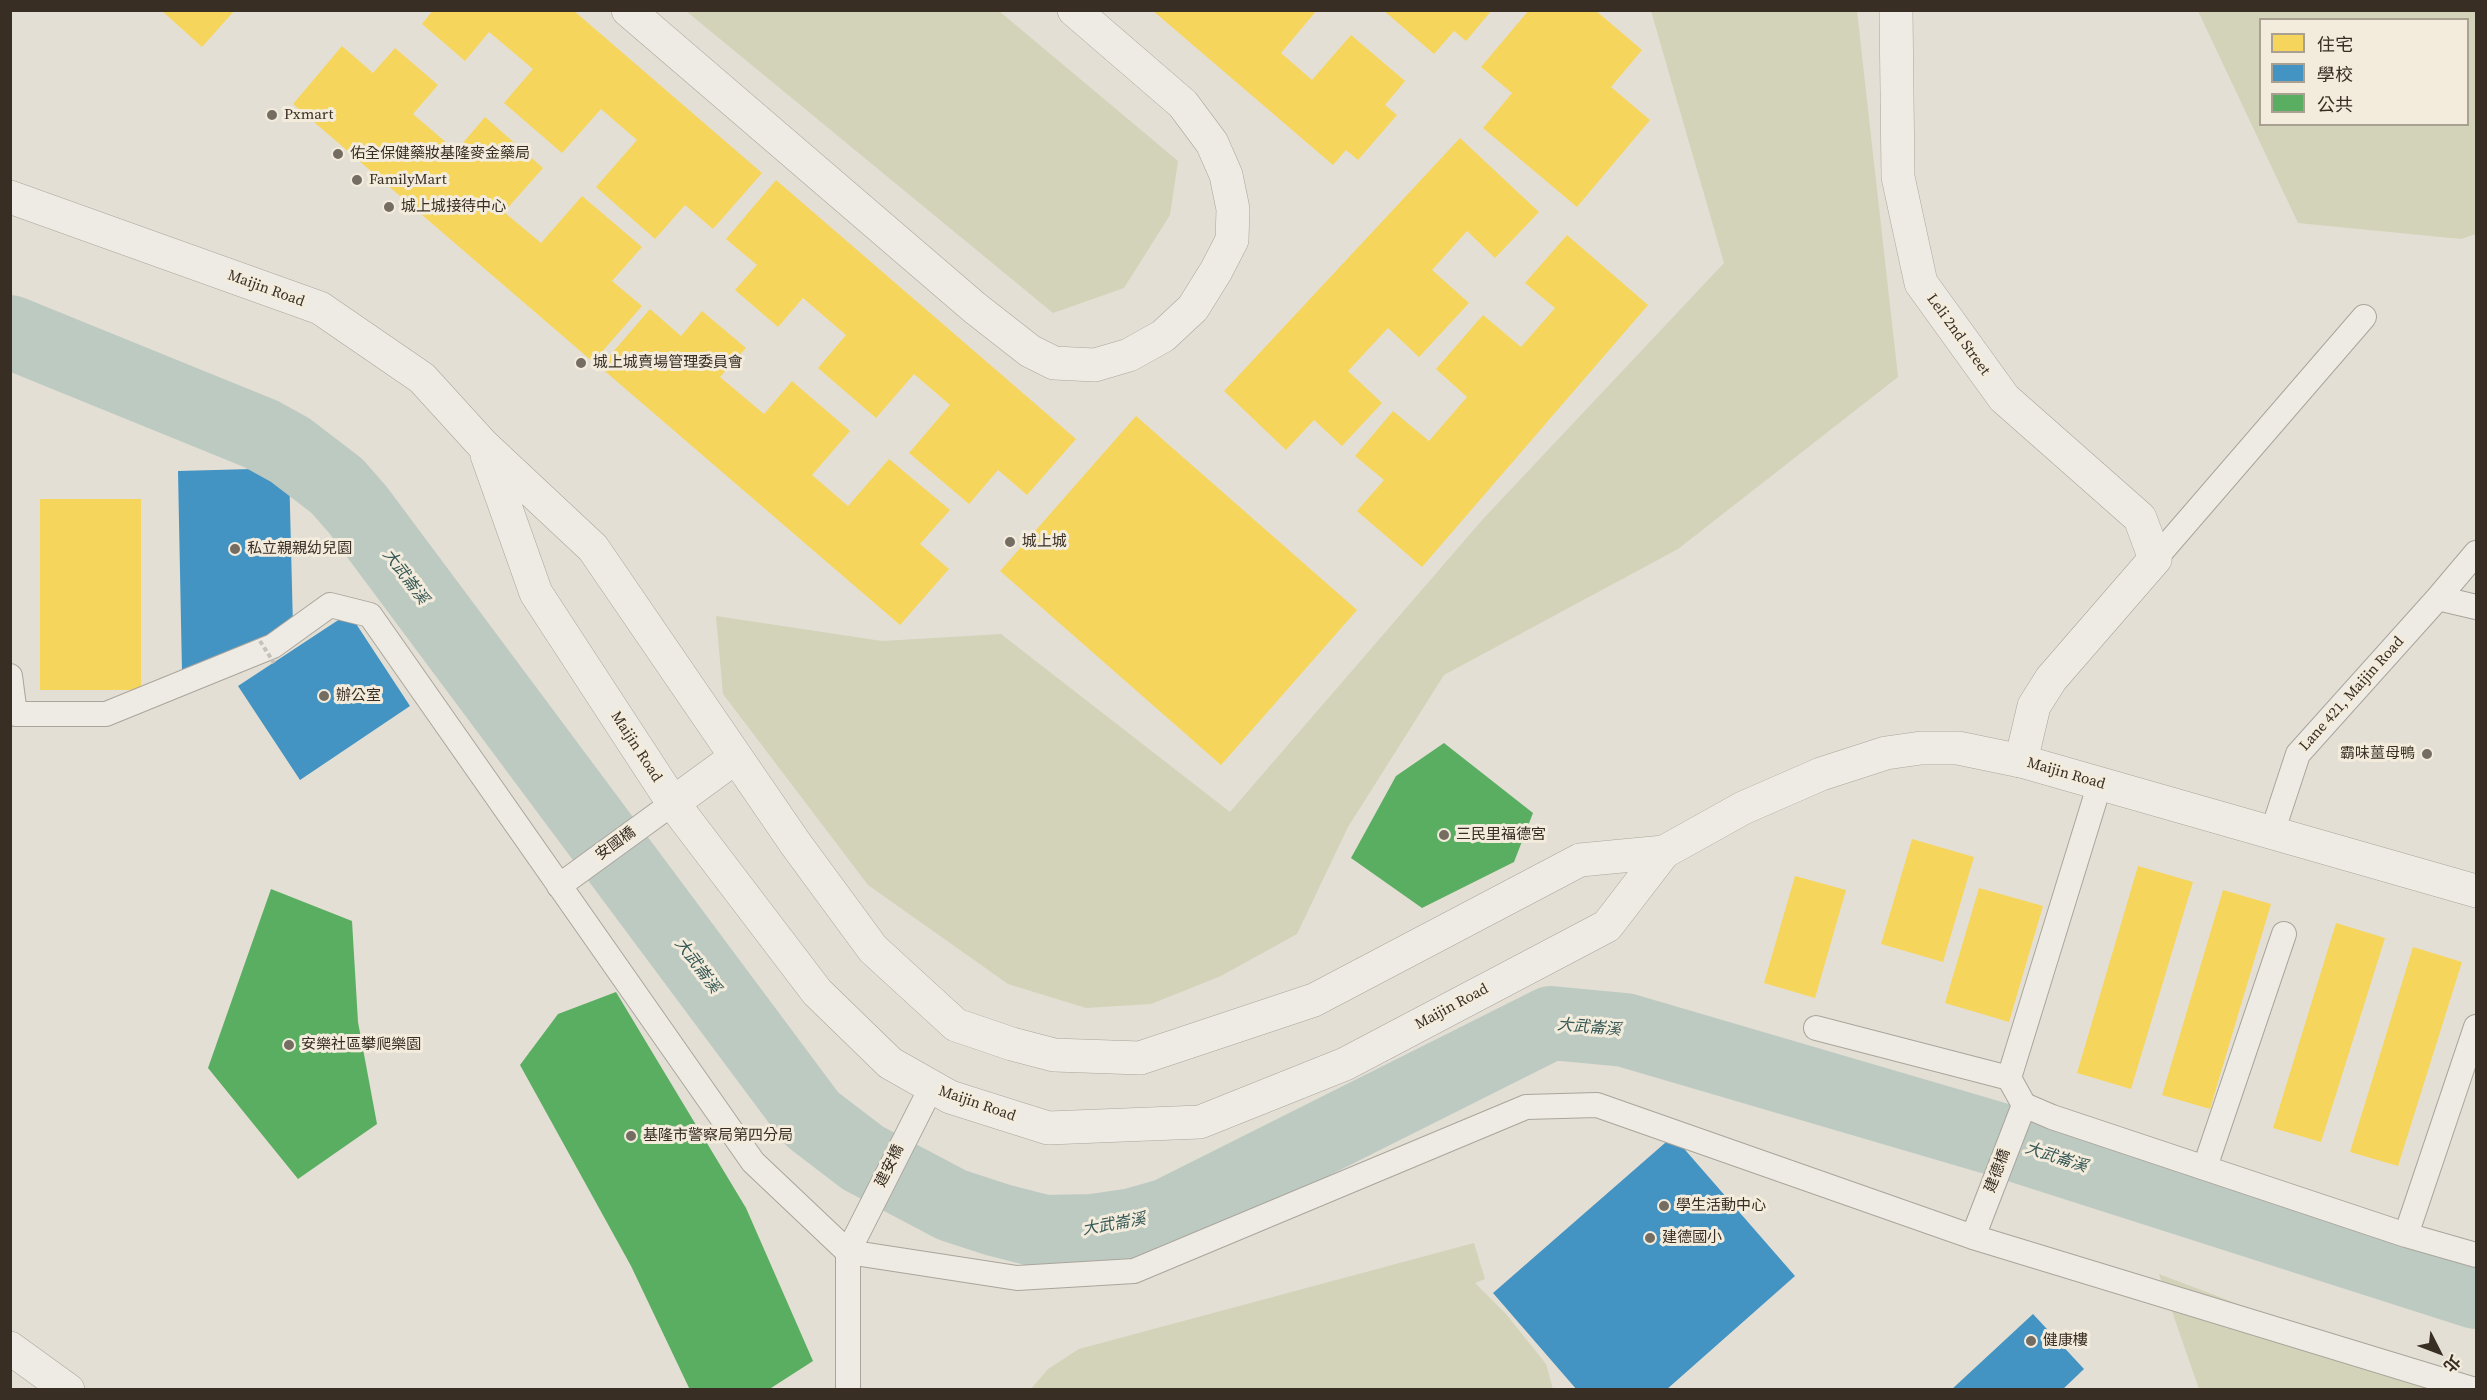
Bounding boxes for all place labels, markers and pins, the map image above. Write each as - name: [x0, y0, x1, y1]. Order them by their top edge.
- place label: Pxmart: [284, 106, 333, 124]
- marker: Pxmart: [265, 108, 279, 122]
- place label: 佑全保健藥妝基隆麥金藥局: [350, 145, 530, 163]
- marker: 佑全保健藥妝基隆麥金藥局: [331, 147, 345, 161]
- place label: FamilyMart: [369, 171, 447, 189]
- marker: FamilyMart: [350, 173, 364, 187]
- place label: 城上城接待中心: [401, 198, 506, 216]
- marker: 城上城接待中心: [382, 200, 396, 214]
- place label: 城上城賣場管理委員會: [593, 354, 743, 372]
- marker: 城上城賣場管理委員會: [574, 356, 588, 370]
- place label: 城上城: [1022, 533, 1067, 551]
- marker: 城上城: [1003, 535, 1017, 549]
- place label: 私立親親幼兒園: [247, 540, 352, 558]
- marker: 私立親親幼兒園: [228, 542, 242, 556]
- place label: 辦公室: [336, 687, 381, 705]
- marker: 辦公室: [317, 689, 331, 703]
- place label: 霸味薑母鴨: [2340, 745, 2415, 763]
- marker: 霸味薑母鴨: [2420, 747, 2434, 761]
- place label: 三民里福德宮: [1456, 826, 1546, 844]
- marker: 三民里福德宮: [1437, 828, 1451, 842]
- place label: 安樂社區攀爬樂園: [301, 1036, 421, 1054]
- marker: 安樂社區攀爬樂園: [282, 1038, 296, 1052]
- place label: 基隆市警察局第四分局: [643, 1127, 793, 1145]
- marker: 基隆市警察局第四分局: [624, 1129, 638, 1143]
- place label: 學生活動中心: [1676, 1197, 1766, 1215]
- marker: 學生活動中心: [1657, 1199, 1671, 1213]
- place label: 建德國小: [1662, 1229, 1722, 1247]
- marker: 建德國小: [1643, 1231, 1657, 1245]
- place label: 健康樓: [2043, 1332, 2088, 1350]
- marker: 健康樓: [2024, 1334, 2038, 1348]

